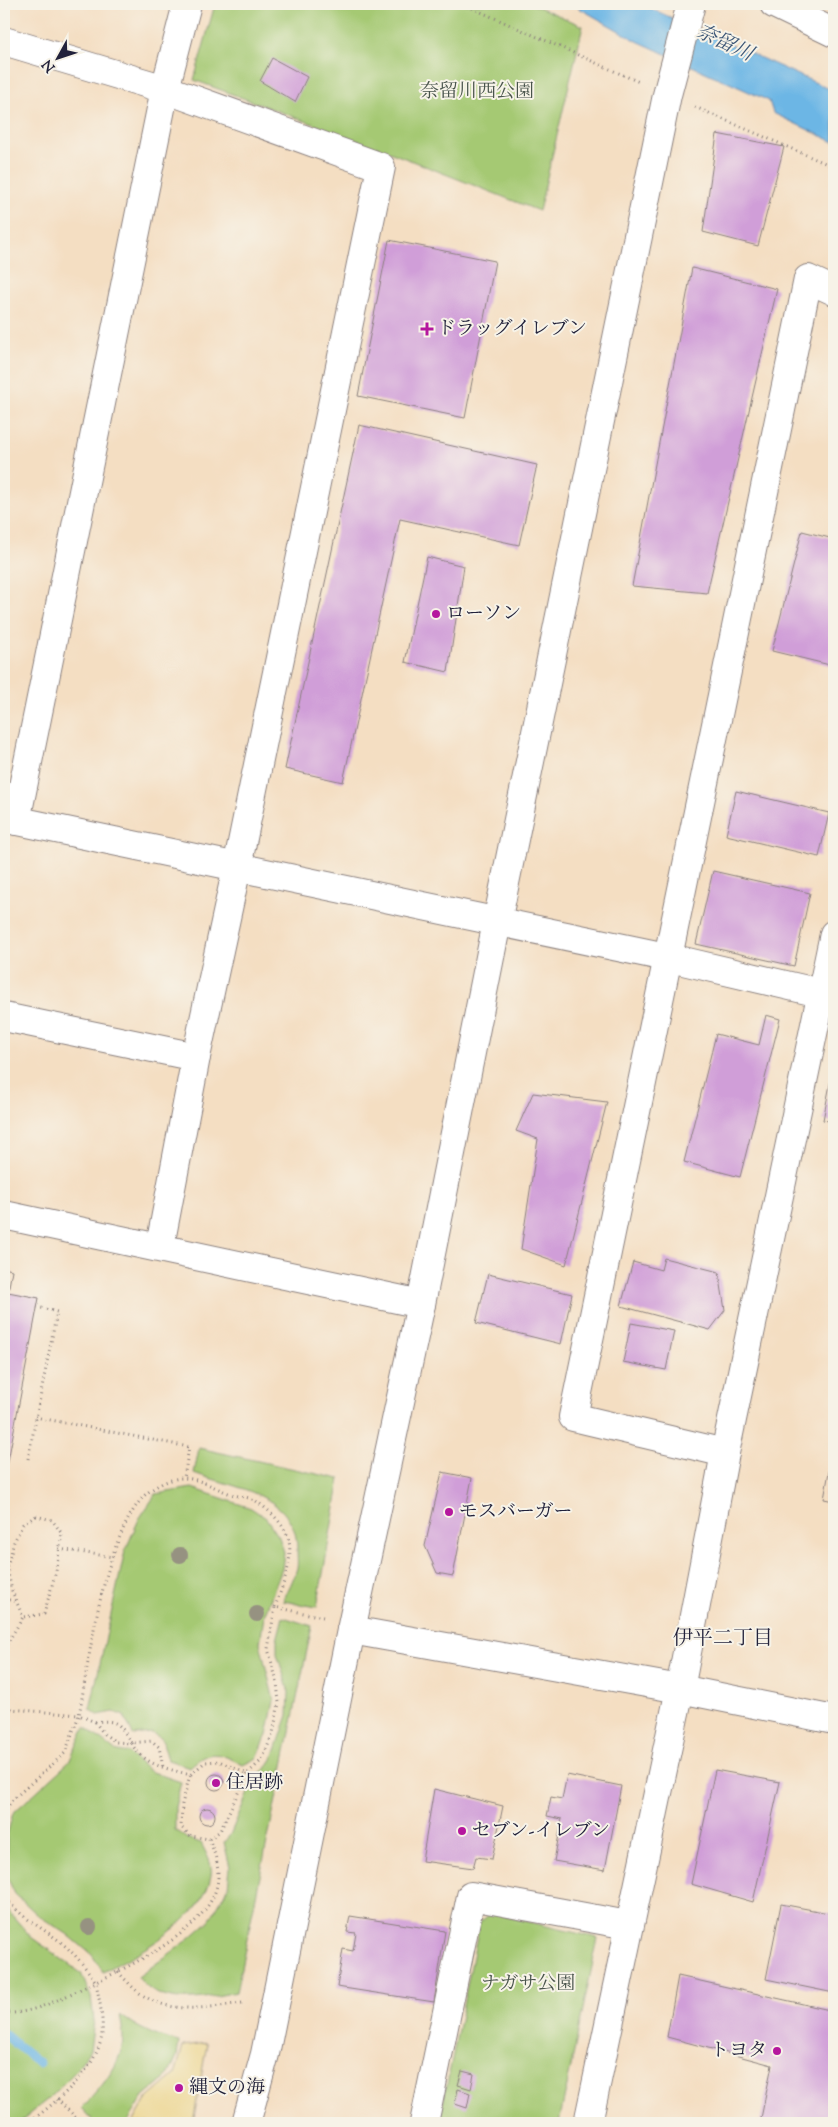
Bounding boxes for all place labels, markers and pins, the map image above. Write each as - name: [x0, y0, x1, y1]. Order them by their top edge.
- place label: ドラッグイレブン: [437, 316, 587, 343]
- marker: ドラッグイレブン: [421, 323, 433, 335]
- place label: ローソン: [446, 601, 521, 628]
- marker: ローソン: [430, 608, 442, 620]
- place label: モスバーガー: [459, 1499, 573, 1526]
- marker: モスバーガー: [443, 1506, 455, 1518]
- place label: 住居跡: [226, 1770, 283, 1797]
- marker: 住居跡: [210, 1777, 222, 1789]
- place label: セブン-イレブン: [472, 1818, 610, 1845]
- marker: セブン-イレブン: [456, 1825, 468, 1837]
- place label: トヨタ: [710, 2038, 767, 2065]
- marker: トヨタ: [771, 2045, 783, 2057]
- place label: 縄文の海: [189, 2075, 265, 2102]
- marker: 縄文の海: [173, 2082, 185, 2094]

